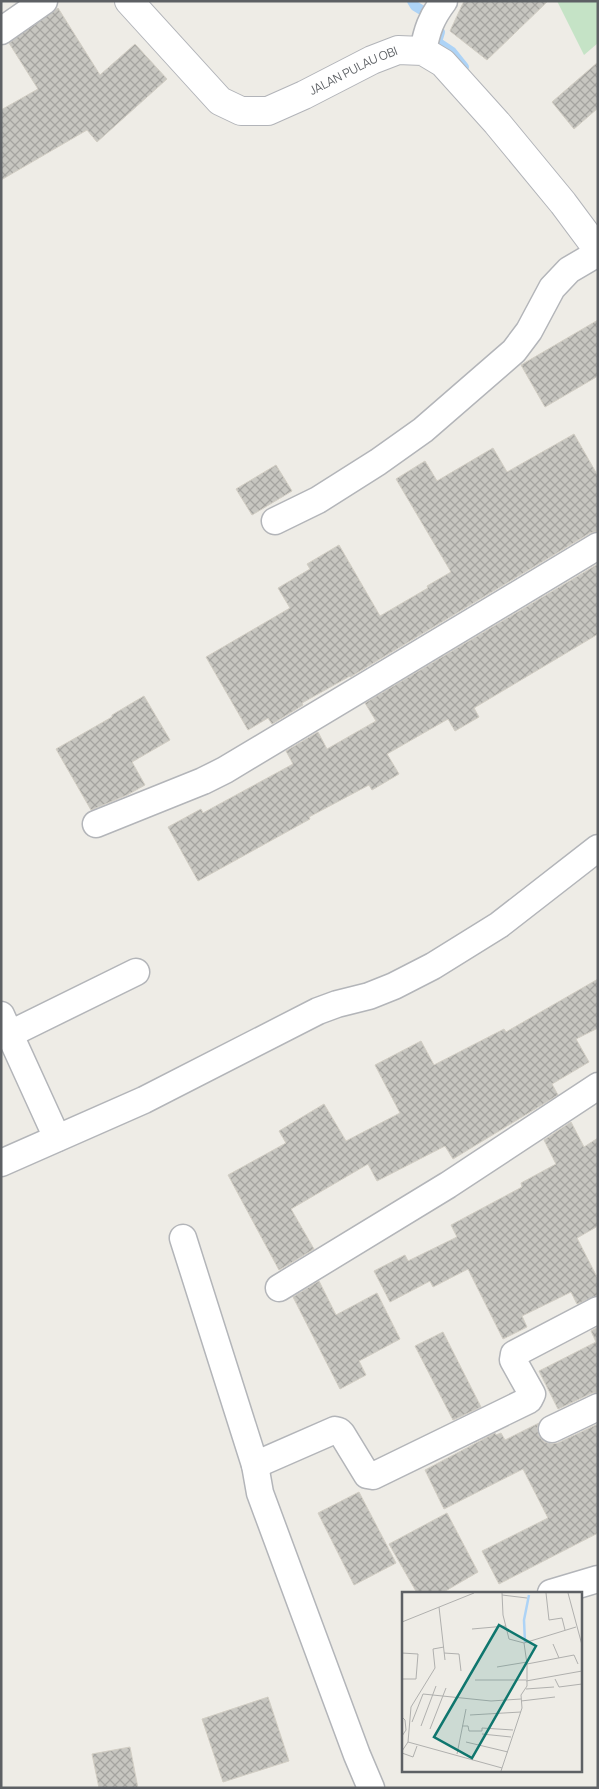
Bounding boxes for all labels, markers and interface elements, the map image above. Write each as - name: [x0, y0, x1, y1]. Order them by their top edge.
- street label: JALAN PULAU OBI: [306, 42, 400, 99]
- inset map: [402, 1592, 582, 1772]

